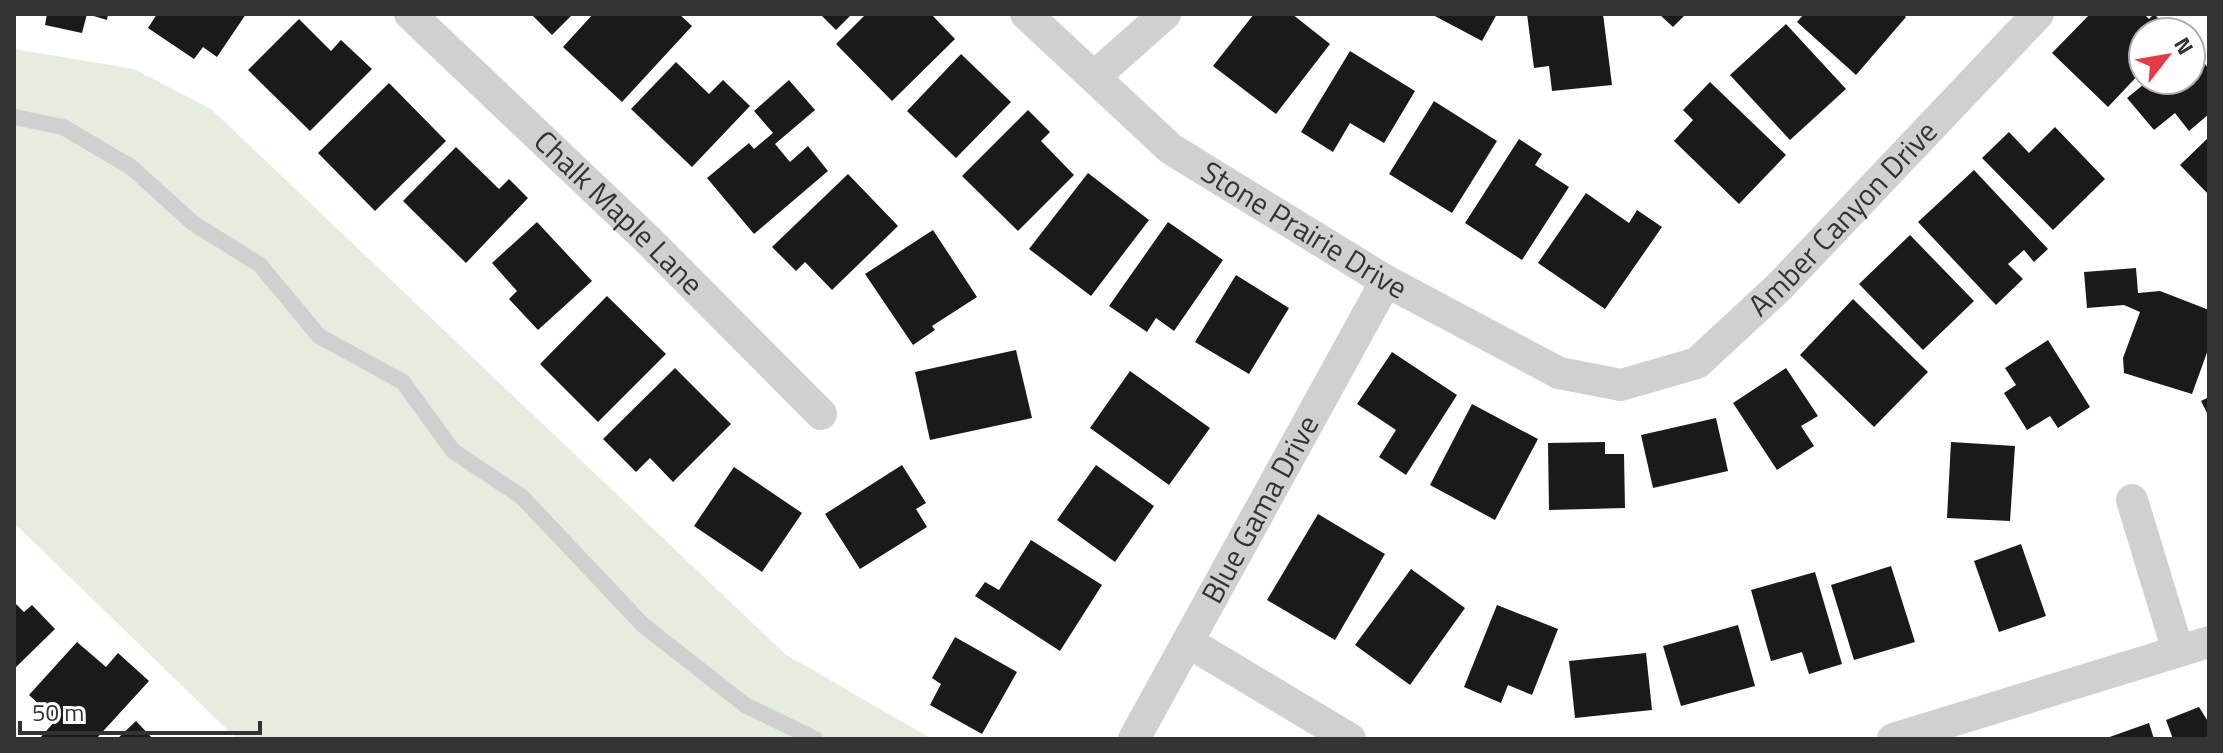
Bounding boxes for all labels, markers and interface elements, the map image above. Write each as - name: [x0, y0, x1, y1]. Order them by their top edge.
- north arrow: [2127, 16, 2207, 96]
- text: N: [2166, 30, 2203, 61]
- street label: Amber Canyon Drive: [1737, 109, 1948, 327]
- street label: Chalk Maple Lane: [524, 119, 715, 305]
- street label: Stone Prairie Drive: [1192, 149, 1416, 310]
- street label: Blue Gama Drive: [1189, 406, 1330, 612]
- scale bar: [20, 685, 260, 735]
- text: 50 m: [32, 694, 84, 730]

